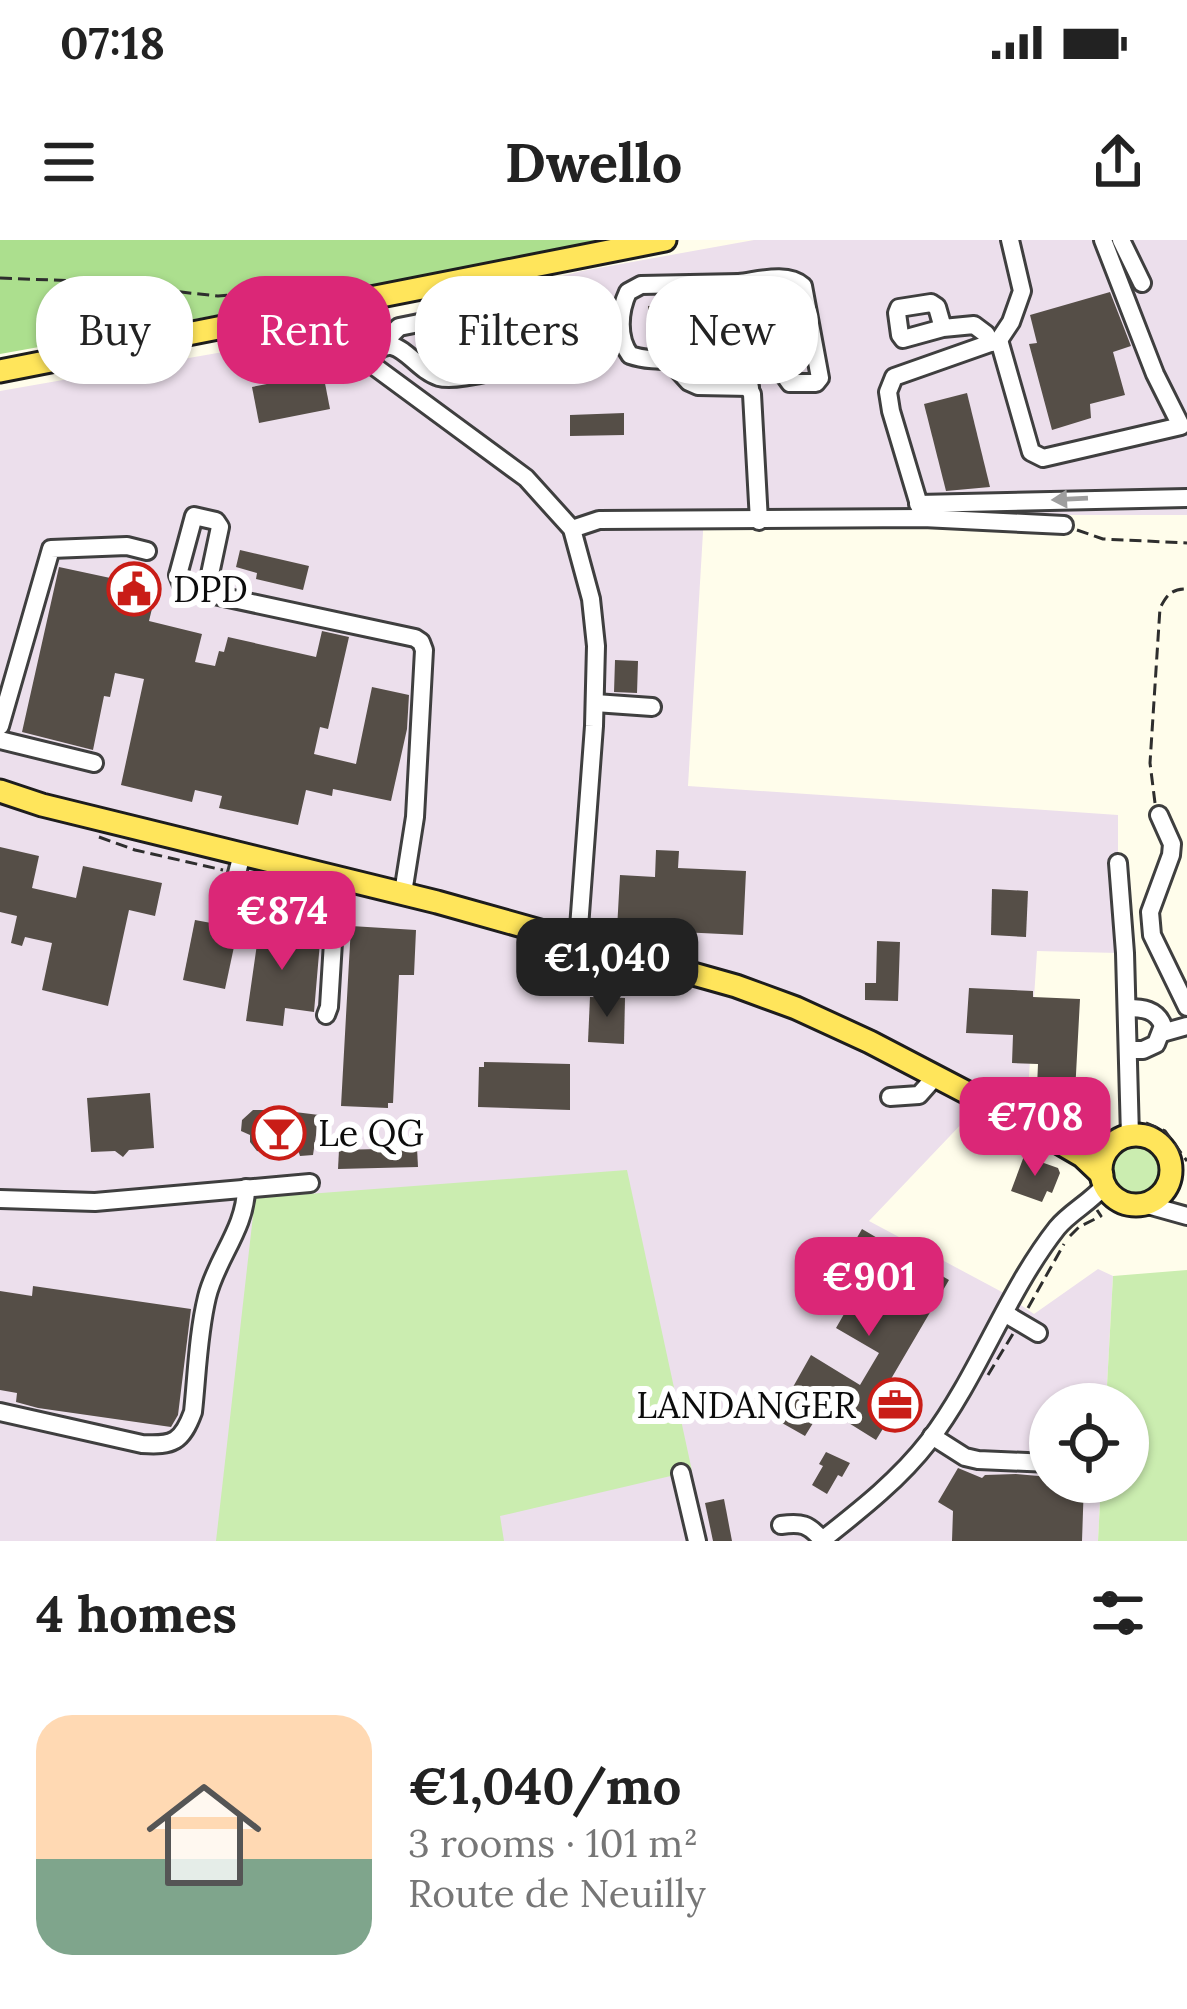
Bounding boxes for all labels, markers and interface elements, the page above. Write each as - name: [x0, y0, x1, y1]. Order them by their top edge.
- text: 07:18: [60, 14, 165, 71]
- text: Dwello: [505, 128, 682, 197]
- icon: menu: [36, 129, 102, 195]
- icon: share: [1085, 129, 1151, 195]
- chip: Buy: [36, 276, 193, 384]
- chip: Rent: [217, 276, 391, 384]
- chip: Filters: [415, 276, 622, 384]
- chip: New: [646, 276, 818, 384]
- one-way arrow: [1050, 490, 1088, 509]
- public building icon: DPD: [106, 561, 162, 617]
- place label: DPD: [173, 566, 248, 612]
- pin: €874: [211, 871, 353, 973]
- text: €874: [236, 885, 328, 935]
- pin: €1,040: [509, 918, 705, 1020]
- text: €1,040: [543, 932, 671, 982]
- pin: €708: [964, 1077, 1106, 1179]
- text: €708: [987, 1091, 1083, 1141]
- bar icon: Le QG: [251, 1105, 307, 1161]
- place label: Le QG: [318, 1110, 424, 1156]
- pin: €901: [798, 1237, 940, 1339]
- text: €901: [822, 1251, 916, 1301]
- office icon: LANDANGER: [867, 1377, 923, 1433]
- place label: LANDANGER: [636, 1382, 856, 1428]
- map controls: [1029, 1383, 1149, 1503]
- button: locate: [1029, 1383, 1149, 1503]
- icon: filters: [1085, 1580, 1151, 1646]
- text: 4 homes: [36, 1581, 237, 1646]
- text: €1,040/mo: [408, 1753, 681, 1818]
- icon: home: [132, 1763, 276, 1907]
- text: 3 rooms · 101 m²: [408, 1818, 698, 1868]
- text: Route de Neuilly: [408, 1868, 706, 1918]

